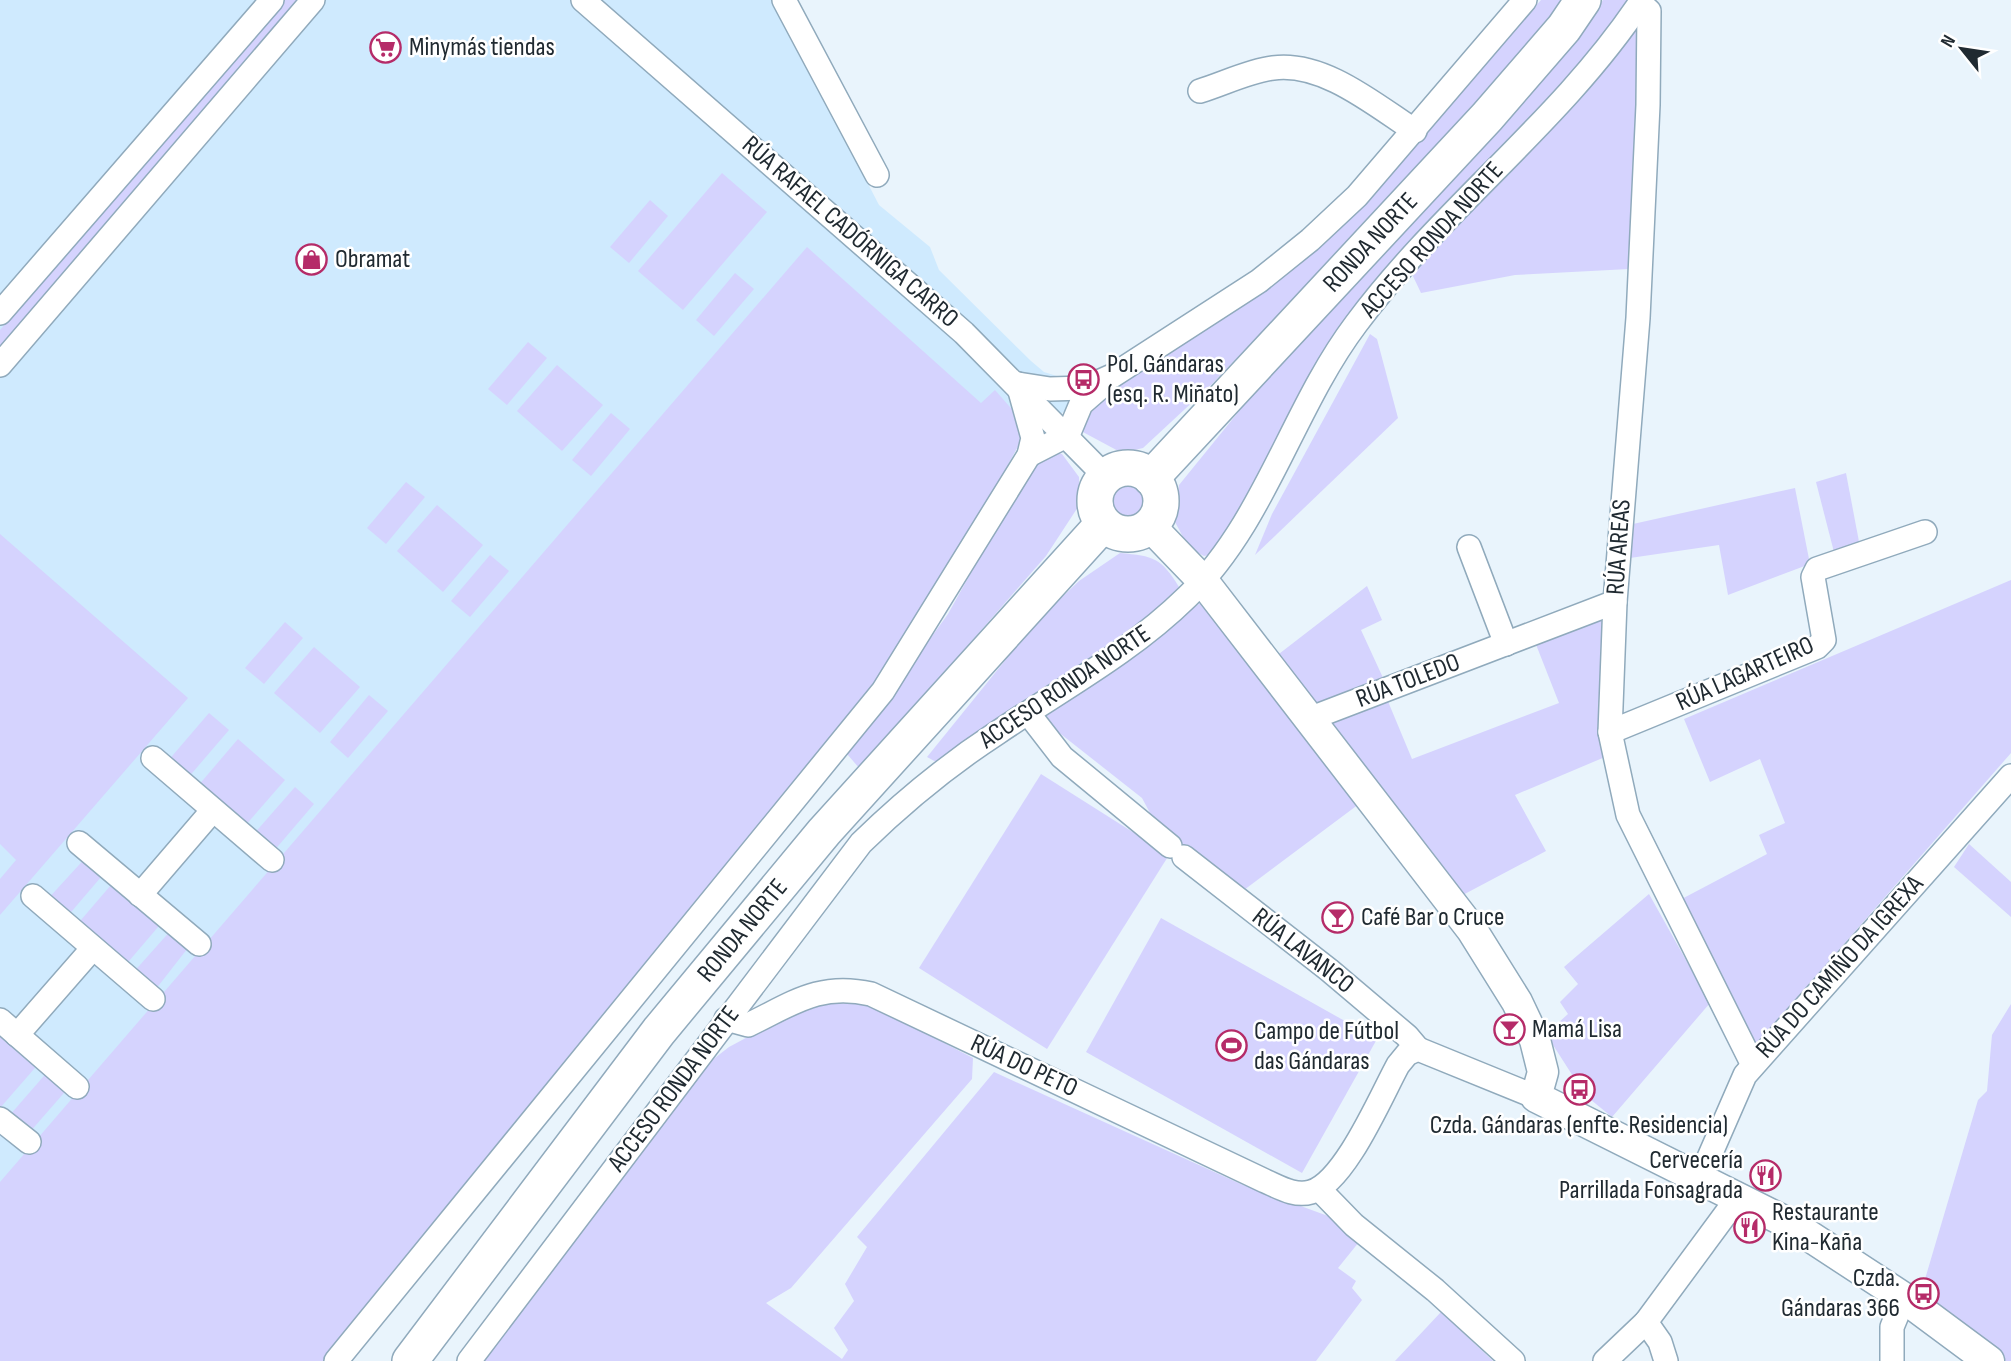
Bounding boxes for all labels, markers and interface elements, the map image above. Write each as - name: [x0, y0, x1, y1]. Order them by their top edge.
- north arrow: [1927, 14, 1997, 84]
- supermarket icon: Minymás tiendas: [369, 30, 403, 64]
- text: N: [1936, 31, 1961, 51]
- place label: Minymás tiendas: [409, 32, 555, 63]
- street label: RÚA RAFAEL CADÓRNIGA CARRO: [735, 130, 965, 334]
- street label: ACCESO RONDA NORTE: [1354, 155, 1510, 325]
- street label: RONDA NORTE: [1316, 186, 1424, 298]
- shop icon: Obramat: [295, 242, 329, 276]
- place label: Obramat: [335, 244, 410, 275]
- place label: Pol. Gándaras (esq. R. Miñato): [1107, 349, 1239, 410]
- bus stop icon: Pol. Gándaras (esq. R. Miñato): [1067, 362, 1101, 396]
- street label: RÚA AREAS: [1600, 498, 1638, 596]
- street label: ACCESO RONDA NORTE: [973, 618, 1156, 756]
- street label: RÚA LAGARTEIRO: [1671, 630, 1819, 718]
- street label: RÚA TOLEDO: [1352, 647, 1464, 715]
- street label: RÚA DO CAMIÑO DA IGREXA: [1750, 869, 1931, 1065]
- street label: RONDA NORTE: [691, 873, 794, 988]
- bar icon: Café Bar o Cruce: [1321, 900, 1355, 934]
- street label: RÚA LAVANCO: [1246, 902, 1360, 1000]
- place label: Café Bar o Cruce: [1361, 902, 1504, 933]
- street label: ACCESO RONDA NORTE: [601, 1000, 746, 1179]
- bar icon: Mamá Lisa: [1492, 1012, 1526, 1046]
- place label: Mamá Lisa: [1532, 1014, 1622, 1045]
- place label: Campo de Fútbol das Gándaras: [1254, 1016, 1399, 1077]
- street label: RÚA DO PETO: [966, 1028, 1082, 1104]
- sports icon: Campo de Fútbol das Gándaras: [1214, 1029, 1248, 1063]
- bus stop icon: Czda. Gándaras (enfte. Residencia): [1562, 1072, 1596, 1106]
- place label: Czda. Gándaras (enfte. Residencia): [1430, 1110, 1728, 1141]
- place label: Cervecería Parrillada Fonsagrada: [1559, 1145, 1743, 1206]
- restaurant icon: Cervecería Parrillada Fonsagrada: [1749, 1158, 1783, 1192]
- place label: Restaurante Kina-Kaña: [1772, 1197, 1879, 1258]
- restaurant icon: Restaurante Kina-Kaña: [1732, 1210, 1766, 1244]
- place label: Czda. Gándaras 366: [1781, 1263, 1900, 1324]
- bus stop icon: Czda. Gándaras 366: [1906, 1276, 1940, 1310]

